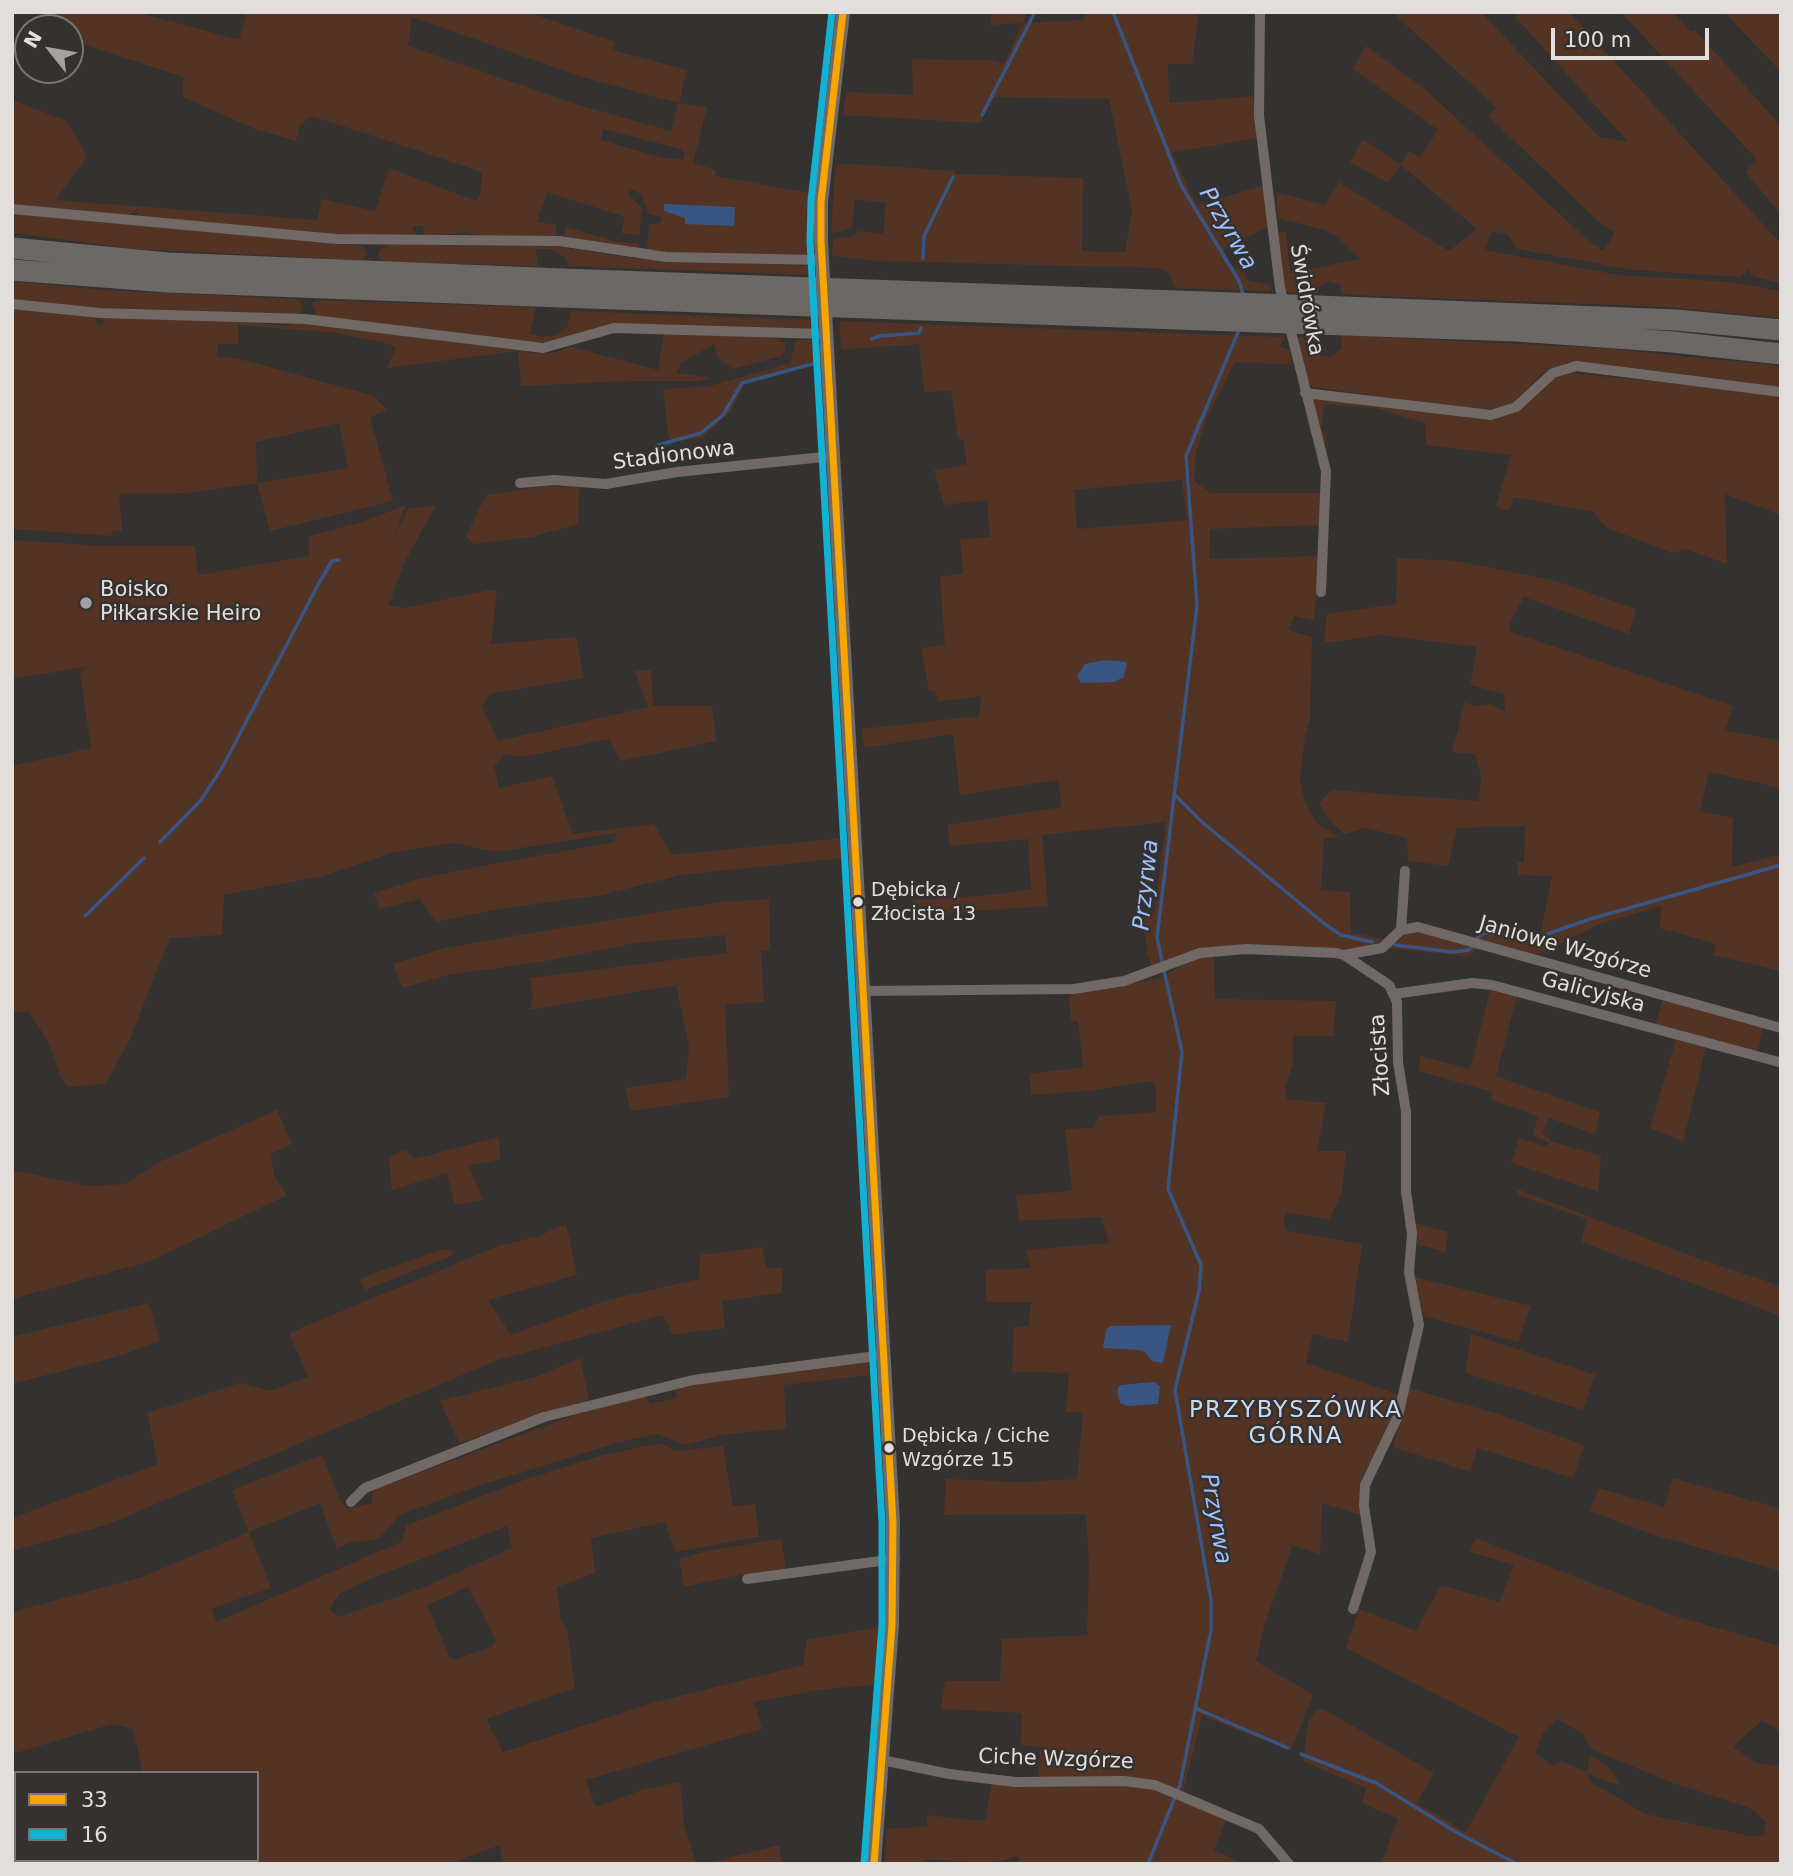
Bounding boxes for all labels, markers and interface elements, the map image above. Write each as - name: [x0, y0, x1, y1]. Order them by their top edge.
- north arrow: [14, 14, 84, 84]
- scale bar: [1555, 14, 1713, 58]
- text: N: [19, 27, 46, 52]
- text: 100 m: [1564, 28, 1631, 52]
- water label: Przyrwa: [1192, 183, 1262, 275]
- street label: Świdrówka: [1284, 242, 1328, 358]
- street label: Stadionowa: [612, 436, 736, 476]
- place label: Boisko Piłkarskie Heiro: [100, 578, 261, 628]
- marker: Boisko Piłkarskie Heiro: [78, 595, 94, 611]
- water label: Przyrwa: [1129, 838, 1165, 932]
- place label: Dębicka / Złocista 13: [871, 880, 976, 924]
- marker: Dębicka / Złocista 13: [851, 895, 865, 909]
- street label: Janiowe Wzgórze: [1476, 911, 1654, 985]
- street label: Galicyjska: [1538, 967, 1648, 1019]
- street label: Złocista: [1366, 1013, 1396, 1097]
- district label: PRZYBYSZÓWKA GÓRNA: [1191, 1397, 1401, 1451]
- place label: Dębicka / Ciche Wzgórze 15: [902, 1426, 1050, 1470]
- marker: Dębicka / Ciche Wzgórze 15: [882, 1441, 896, 1455]
- water label: Przyrwa: [1193, 1472, 1237, 1566]
- street label: Ciche Wzgórze: [978, 1745, 1134, 1775]
- legend: [14, 1771, 259, 1862]
- text: 33: [81, 1788, 108, 1812]
- text: 16: [81, 1823, 108, 1847]

